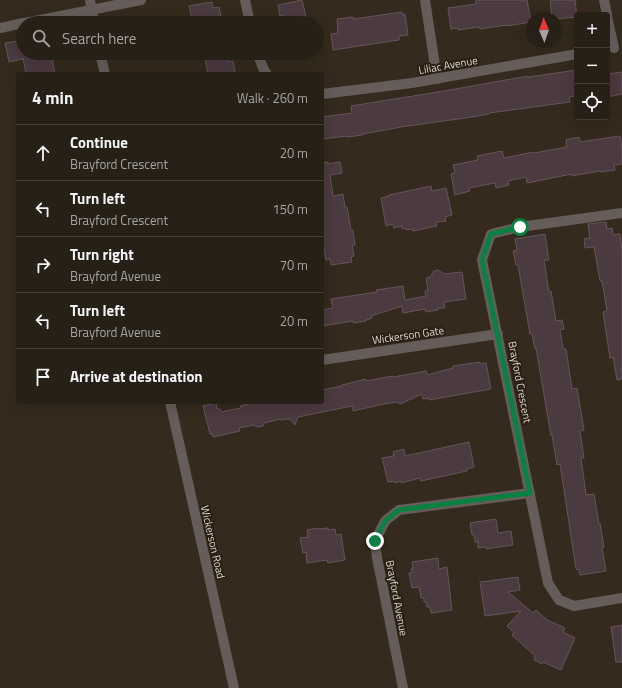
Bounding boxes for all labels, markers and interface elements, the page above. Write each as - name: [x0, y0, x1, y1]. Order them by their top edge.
- north arrow: [526, 12, 562, 48]
- map controls: [574, 12, 610, 120]
- button: +: [574, 12, 610, 48]
- search box: [16, 16, 324, 60]
- icon: search: [30, 27, 52, 49]
- text: Search here: [62, 27, 136, 50]
- button: −: [574, 48, 610, 84]
- street label: Liliac Avenue: [417, 52, 479, 78]
- button: locate: [574, 84, 610, 120]
- text: 4 min: [32, 85, 73, 111]
- text: Walk · 260 m: [237, 88, 308, 108]
- text: Continue: [70, 131, 128, 154]
- icon: ahead: [32, 142, 54, 164]
- text: 20 m: [280, 143, 308, 163]
- text: Brayford Crescent: [70, 154, 168, 174]
- text: Turn left: [70, 187, 125, 210]
- icon: left: [32, 198, 54, 220]
- text: 150 m: [272, 199, 308, 219]
- text: Brayford Crescent: [70, 210, 168, 230]
- route start: [511, 218, 529, 236]
- text: Turn right: [70, 243, 134, 266]
- icon: right: [32, 254, 54, 276]
- text: 70 m: [280, 255, 308, 275]
- text: Brayford Avenue: [70, 266, 161, 286]
- text: Turn left: [70, 299, 125, 322]
- icon: left: [32, 310, 54, 332]
- text: 20 m: [280, 311, 308, 331]
- text: Brayford Avenue: [70, 322, 161, 342]
- street label: Wickerson Gate: [371, 322, 445, 348]
- street label: Brayford Crescent: [504, 340, 536, 424]
- text: Arrive at destination: [70, 365, 203, 388]
- icon: arrive: [32, 366, 54, 388]
- street label: Wickerson Road: [197, 504, 229, 580]
- route end: [366, 532, 384, 550]
- street label: Brayford Avenue: [382, 559, 412, 638]

